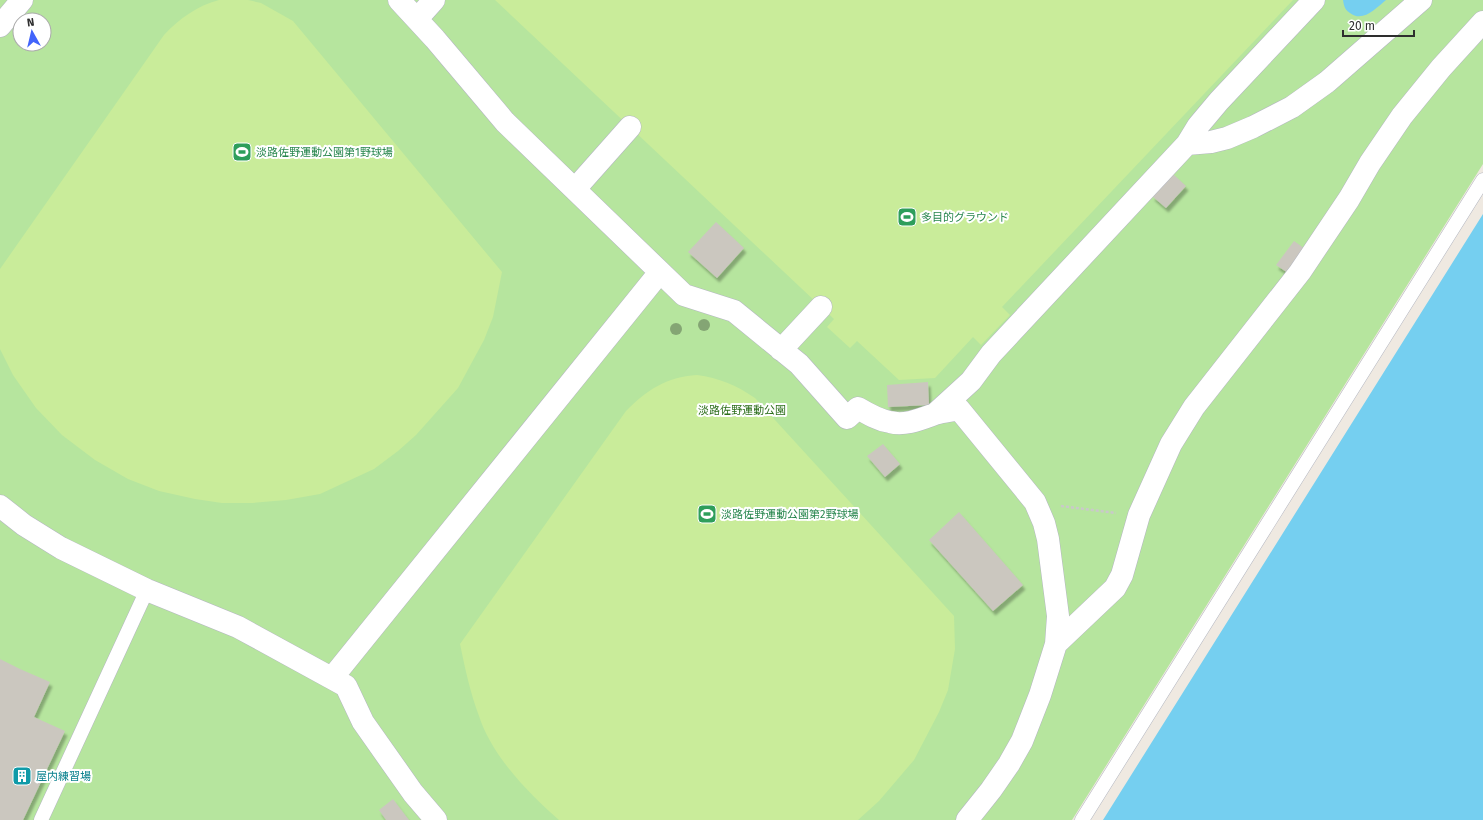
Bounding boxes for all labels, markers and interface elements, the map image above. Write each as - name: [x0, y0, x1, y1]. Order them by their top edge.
- north arrow: [12, 12, 52, 52]
- scale bar: [1343, 12, 1414, 38]
- text: N: [26, 16, 35, 30]
- text: 20 m: [1349, 19, 1375, 33]
- sports icon: 淡路佐野運動公園第1野球場: [231, 141, 253, 163]
- place label: 淡路佐野運動公園第1野球場: [256, 146, 393, 159]
- sports icon: 多目的グラウンド: [896, 206, 918, 228]
- place label: 多目的グラウンド: [921, 211, 1009, 224]
- park label: 淡路佐野運動公園: [698, 404, 786, 417]
- sports icon: 淡路佐野運動公園第2野球場: [696, 503, 718, 525]
- place label: 淡路佐野運動公園第2野球場: [721, 508, 858, 521]
- building icon: 屋内練習場: [11, 765, 33, 787]
- place label: 屋内練習場: [36, 770, 91, 783]

